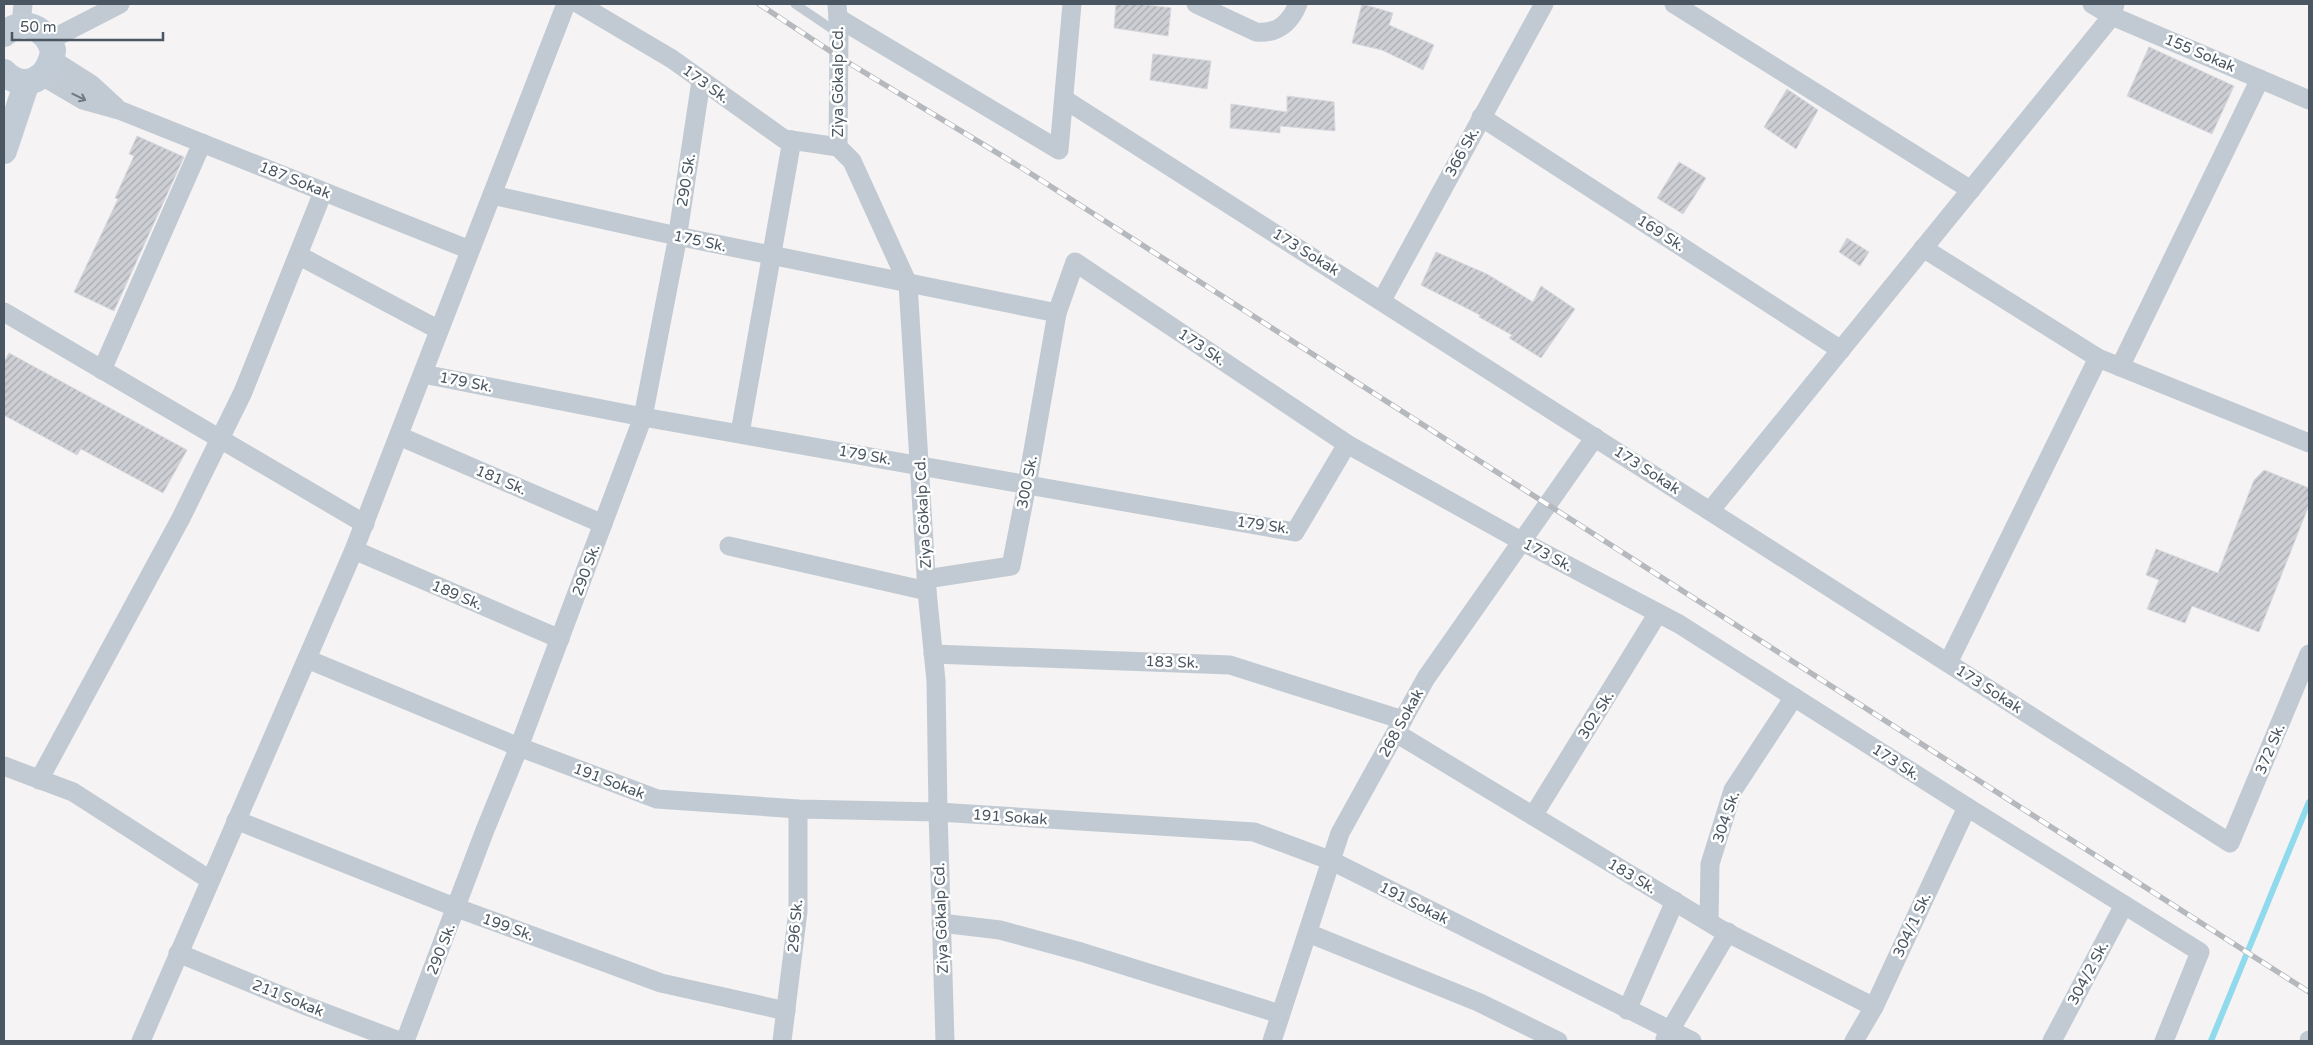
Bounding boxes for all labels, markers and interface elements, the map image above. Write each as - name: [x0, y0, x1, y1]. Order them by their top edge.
- scale bar: [12, 10, 164, 42]
- text: 50 m: [20, 18, 57, 36]
- street label: Ziya Gökalp Cd.: [829, 26, 847, 138]
- street label: 155 Sokak: [2162, 30, 2238, 76]
- street label: 173 Sk.: [679, 61, 733, 107]
- one-way arrow: [71, 93, 86, 102]
- street label: 366 Sk.: [1441, 124, 1483, 180]
- street label: 290 Sk.: [673, 152, 699, 208]
- street label: 187 Sokak: [257, 158, 333, 202]
- street label: 169 Sk.: [1634, 211, 1688, 255]
- street label: 173 Sokak: [1269, 224, 1343, 280]
- street label: 175 Sk.: [672, 227, 728, 255]
- street label: 173 Sk.: [1175, 325, 1229, 369]
- street label: 179 Sk.: [438, 368, 494, 396]
- street label: 179 Sk.: [837, 442, 893, 468]
- street label: 173 Sokak: [1611, 442, 1683, 498]
- street label: 300 Sk.: [1013, 454, 1041, 510]
- street label: Ziya Gökalp Cd.: [911, 457, 935, 569]
- street label: 181 Sk.: [473, 461, 529, 499]
- street label: 179 Sk.: [1235, 512, 1291, 538]
- street label: 173 Sk.: [1520, 535, 1576, 575]
- street label: 290 Sk.: [568, 542, 604, 598]
- street label: 189 Sk.: [429, 576, 485, 614]
- street label: 183 Sk.: [1145, 652, 1199, 672]
- street label: 173 Sokak: [1953, 661, 2025, 717]
- street label: 268 Sokak: [1375, 686, 1427, 760]
- street label: 302 Sk.: [1574, 688, 1618, 742]
- street label: 372 Sk.: [2251, 721, 2289, 777]
- street label: 173 Sk.: [1869, 740, 1923, 784]
- street label: 191 Sokak: [571, 759, 647, 803]
- street label: 304 Sk.: [1709, 789, 1743, 845]
- street label: 191 Sokak: [972, 805, 1048, 829]
- street label: 183 Sk.: [1604, 855, 1660, 897]
- street label: Ziya Gökalp Cd.: [930, 862, 952, 974]
- street label: 191 Sokak: [1376, 878, 1452, 928]
- street label: 304/1 Sk.: [1889, 890, 1935, 960]
- street label: 296 Sk.: [784, 899, 806, 953]
- street label: 199 Sk.: [480, 909, 536, 945]
- street label: 290 Sk.: [423, 921, 459, 977]
- street label: 304/2 Sk.: [2064, 938, 2112, 1008]
- street label: 211 Sokak: [250, 976, 326, 1020]

